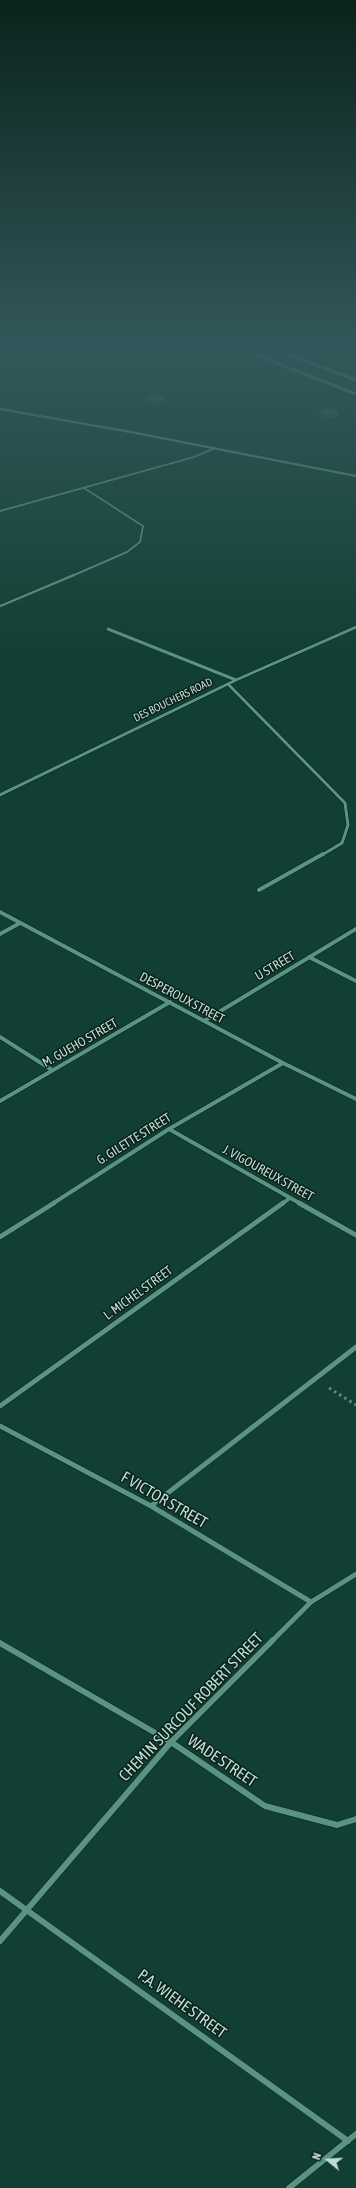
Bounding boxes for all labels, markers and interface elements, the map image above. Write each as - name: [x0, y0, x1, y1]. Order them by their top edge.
- street label: DES BOUCHERS ROAD: [131, 675, 215, 725]
- street label: U STREET: [252, 948, 298, 984]
- street label: DESPEROUX STREET: [137, 969, 227, 1027]
- street label: M. GUEHO STREET: [40, 1015, 120, 1071]
- street label: G. GILETTE STREET: [94, 1110, 174, 1168]
- street label: J. VIGOUREUX STREET: [220, 1142, 316, 1204]
- street label: L. MICHEL STREET: [101, 1263, 175, 1323]
- street label: F VICTOR STREET: [117, 1468, 211, 1532]
- street label: CHEMIN SURCOUF ROBERT STREET: [115, 1629, 267, 1785]
- street label: WADE STREET: [184, 1731, 260, 1791]
- street label: P.A. WIEHE STREET: [134, 1965, 230, 2043]
- north arrow: [308, 2140, 348, 2180]
- text: N: [310, 2151, 323, 2161]

